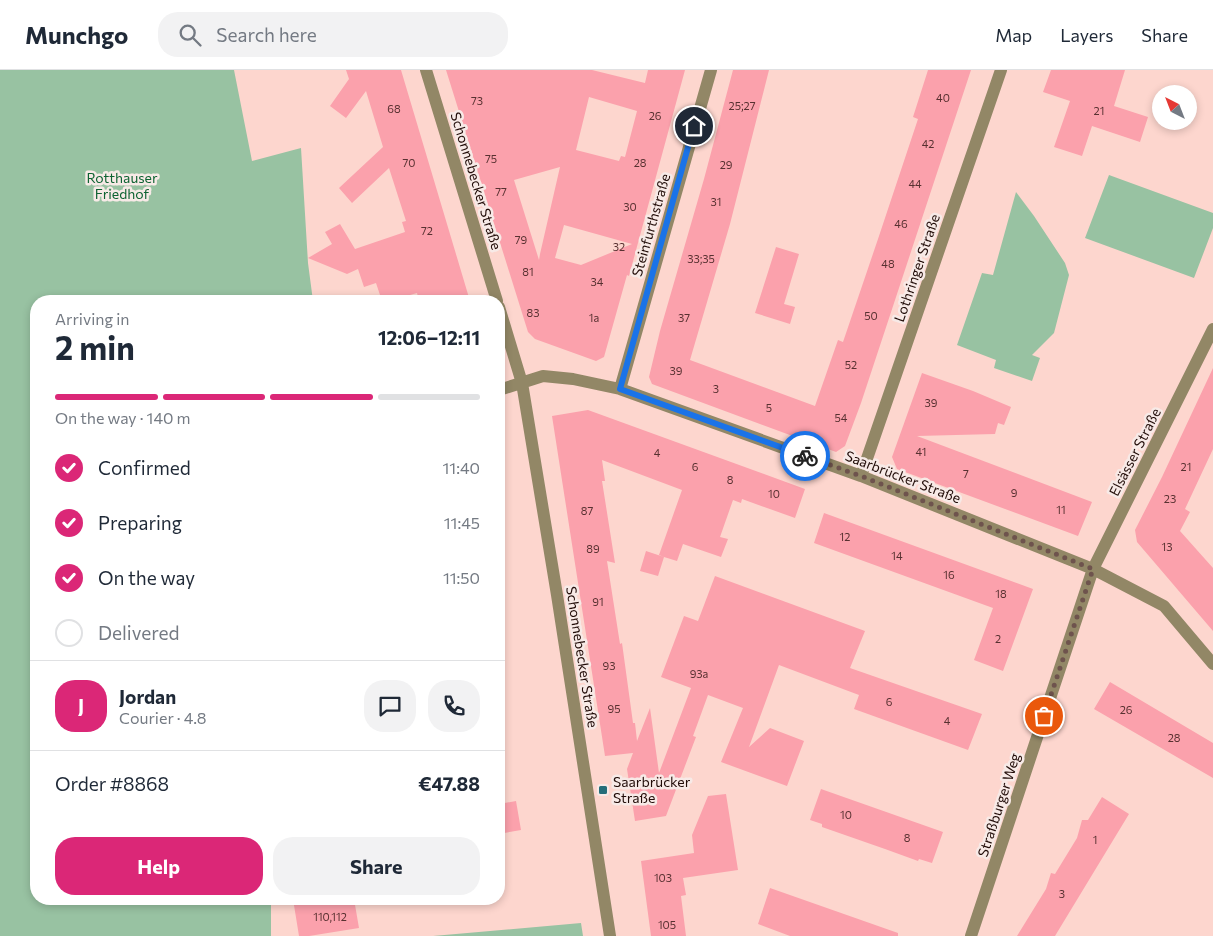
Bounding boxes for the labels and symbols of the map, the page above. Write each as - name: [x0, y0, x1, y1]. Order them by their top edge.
- north arrow: [1152, 85, 1198, 130]
- house number: 40: [936, 91, 950, 104]
- house number: 73: [471, 94, 483, 107]
- house number: 25;27: [729, 99, 756, 113]
- house number: 68: [387, 102, 401, 115]
- house number: 21: [1094, 104, 1104, 117]
- pin: [673, 105, 715, 147]
- house number: 26: [649, 109, 662, 122]
- street label: Schonnebecker Straße: [447, 110, 506, 252]
- house number: 42: [922, 137, 934, 150]
- house number: 75: [485, 152, 497, 165]
- house number: 70: [403, 156, 415, 169]
- house number: 28: [634, 156, 647, 169]
- house number: 29: [720, 158, 733, 171]
- park label: Rotthauser Friedhof: [86, 169, 158, 202]
- street label: Steinfurthstraße: [628, 172, 673, 278]
- house number: 44: [908, 177, 922, 190]
- house number: 77: [495, 185, 507, 198]
- house number: 31: [711, 195, 721, 208]
- house number: 30: [623, 200, 637, 213]
- street label: Lothringer Straße: [890, 212, 943, 324]
- house number: 46: [894, 217, 908, 230]
- house number: 72: [421, 224, 433, 237]
- house number: 79: [515, 233, 528, 246]
- house number: 32: [613, 240, 625, 253]
- house number: 33;35: [687, 252, 715, 266]
- house number: 48: [881, 257, 895, 270]
- house number: 81: [522, 265, 534, 278]
- house number: 34: [591, 275, 604, 288]
- house number: 83: [527, 306, 539, 319]
- house number: 50: [864, 309, 878, 322]
- house number: 1a: [589, 311, 599, 324]
- house number: 37: [678, 311, 690, 324]
- house number: 52: [845, 358, 857, 371]
- house number: 39: [670, 364, 683, 377]
- house number: 3: [713, 382, 719, 395]
- house number: 39: [925, 396, 938, 409]
- house number: 5: [766, 401, 772, 414]
- street label: Elsässer Straße: [1105, 405, 1164, 499]
- house number: 54: [835, 411, 848, 424]
- courier: [780, 431, 830, 481]
- house number: 41: [916, 445, 926, 458]
- house number: 4: [654, 446, 661, 459]
- street label: Saarbrücker Straße: [843, 447, 963, 506]
- house number: 6: [692, 460, 699, 473]
- house number: 21: [1181, 460, 1191, 473]
- house number: 7: [963, 467, 969, 480]
- house number: 8: [727, 473, 734, 486]
- house number: 9: [1011, 486, 1018, 499]
- house number: 10: [768, 487, 780, 500]
- house number: 23: [1164, 492, 1176, 505]
- house number: 11: [1056, 503, 1066, 516]
- house number: 87: [581, 504, 593, 517]
- house number: 12: [840, 530, 850, 543]
- house number: 13: [1162, 540, 1172, 553]
- house number: 89: [586, 542, 600, 555]
- house number: 14: [891, 549, 903, 562]
- house number: 16: [943, 568, 955, 581]
- street label: Schonnebecker Straße: [563, 585, 602, 729]
- house number: 18: [995, 587, 1007, 600]
- house number: 91: [592, 595, 604, 608]
- house number: 2: [995, 632, 1001, 645]
- house number: 93: [603, 659, 615, 672]
- house number: 93a: [690, 667, 708, 680]
- house number: 6: [886, 695, 893, 708]
- pin: [1023, 695, 1065, 737]
- house number: 95: [608, 702, 621, 715]
- house number: 26: [1120, 703, 1133, 716]
- house number: 4: [944, 714, 951, 727]
- house number: 28: [1168, 731, 1181, 744]
- street label: Straßburger Weg: [974, 750, 1023, 859]
- place label: Saarbrücker Straße: [613, 773, 691, 806]
- marker: Saarbrücker Straße: [597, 784, 609, 796]
- house number: 10: [840, 808, 852, 821]
- house number: 8: [904, 831, 911, 844]
- house number: 1: [1093, 833, 1097, 846]
- house number: 103: [654, 871, 672, 884]
- house number: 3: [1059, 887, 1065, 900]
- house number: 110,112: [313, 910, 347, 923]
- house number: 105: [658, 918, 676, 931]

